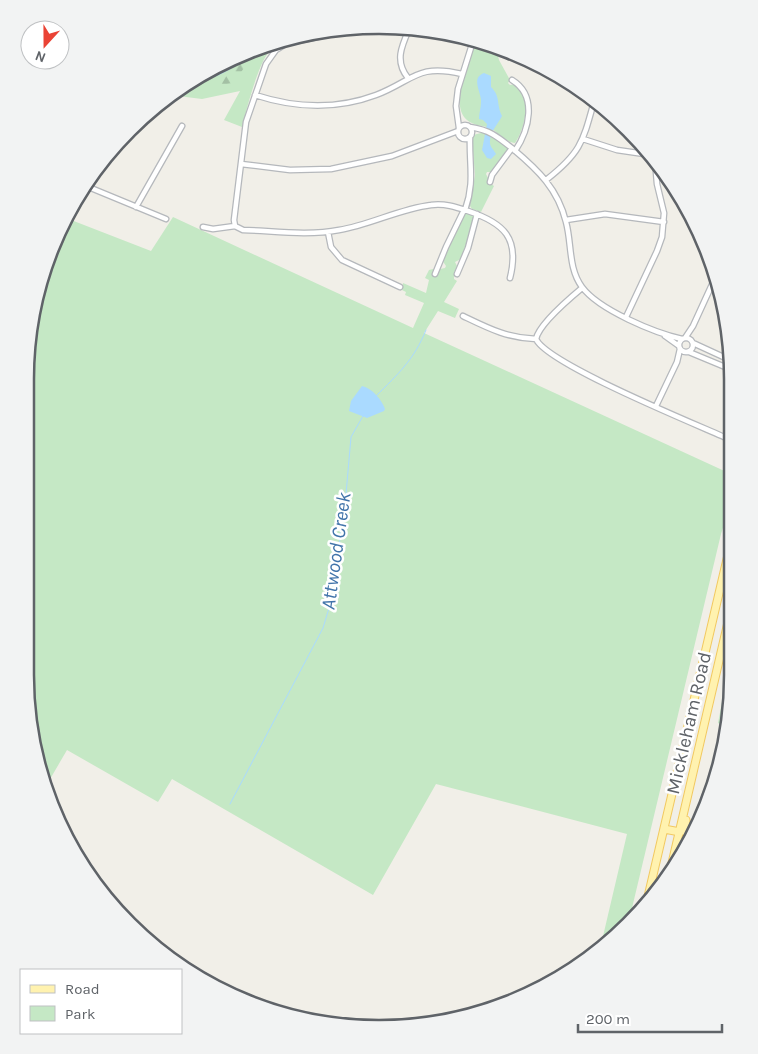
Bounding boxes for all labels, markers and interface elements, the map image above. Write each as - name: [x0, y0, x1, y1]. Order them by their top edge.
- north arrow: [20, 20, 70, 70]
- text: N: [33, 47, 48, 66]
- water label: Attwood Creek: [316, 490, 356, 611]
- street label: Mickleham Road: [662, 650, 716, 796]
- legend: [20, 969, 182, 1034]
- text: Road: [65, 980, 100, 998]
- scale bar: [578, 1002, 722, 1034]
- text: Park: [65, 1005, 95, 1023]
- text: 200 m: [586, 1010, 630, 1028]

